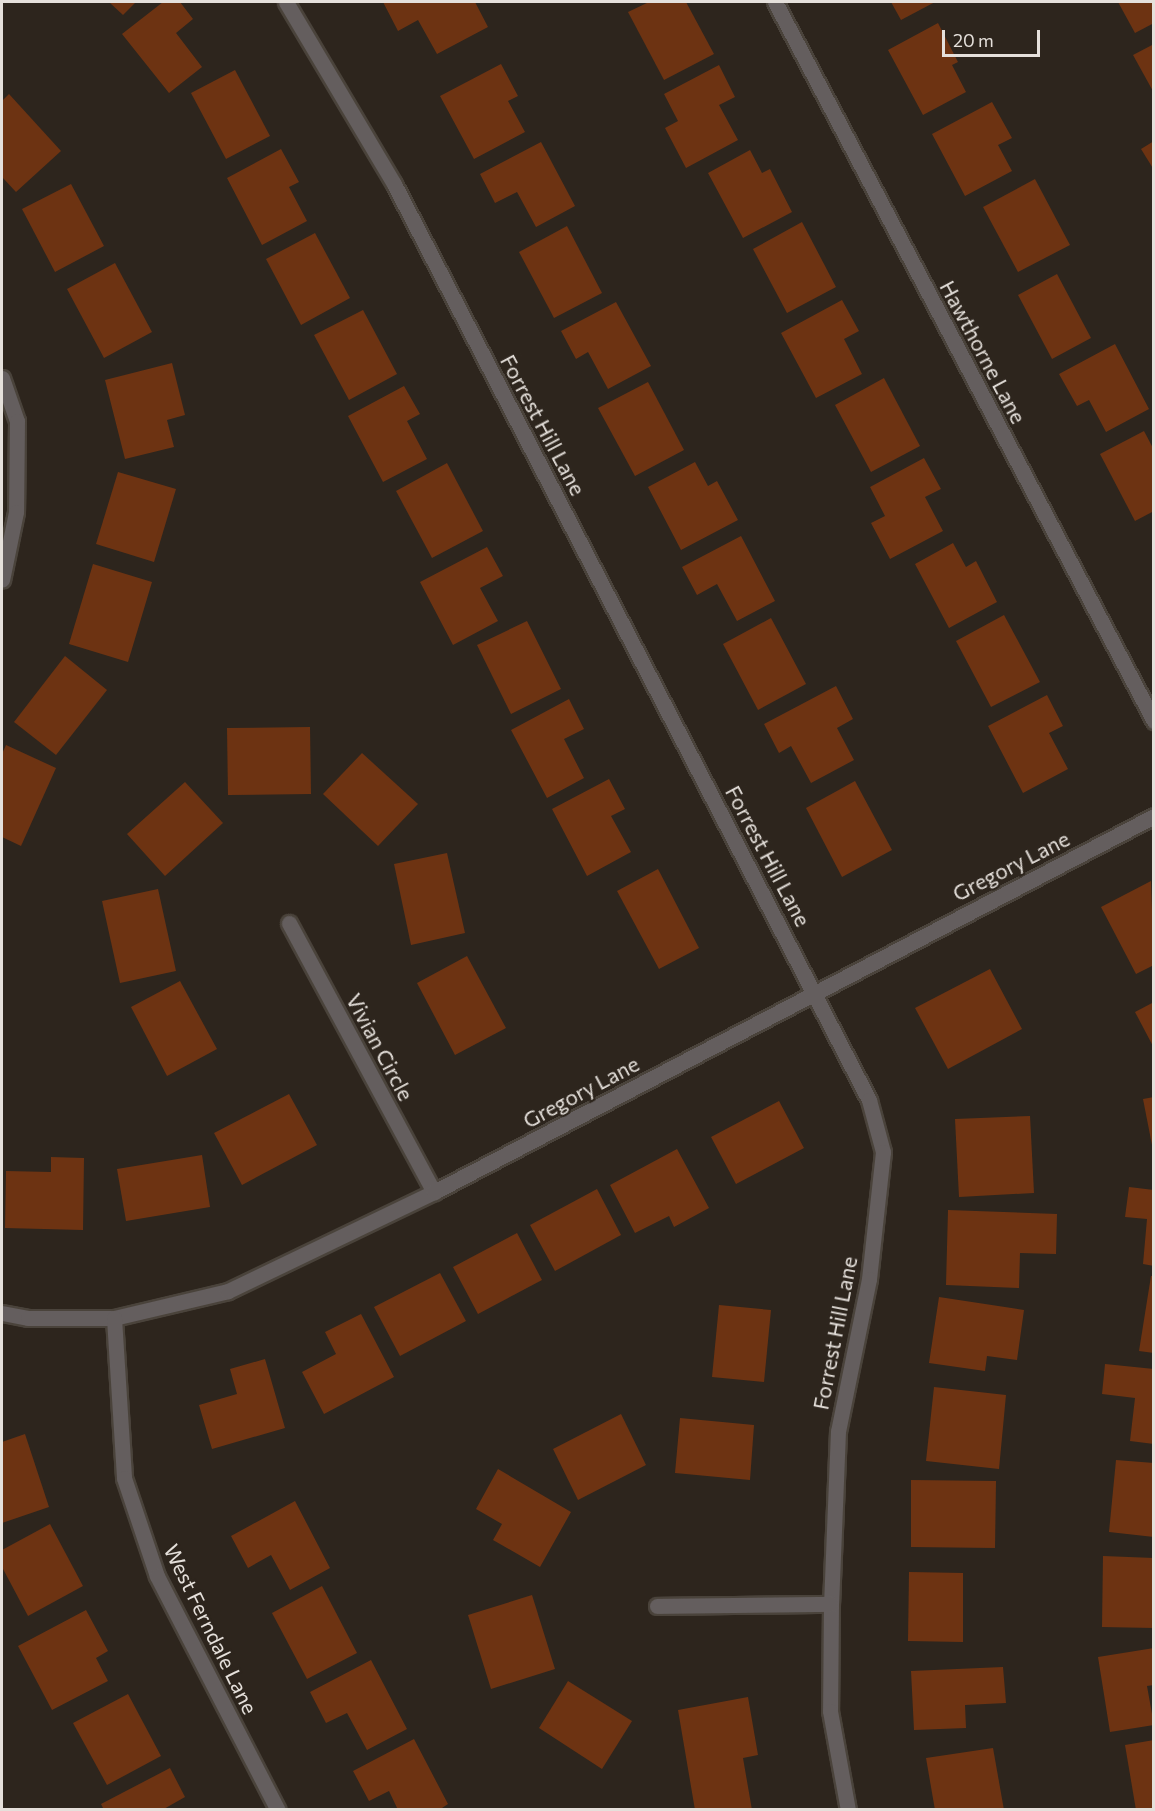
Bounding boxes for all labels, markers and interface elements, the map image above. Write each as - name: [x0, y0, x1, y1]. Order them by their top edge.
- scale bar: [945, 18, 1042, 56]
- text: 20 m: [953, 29, 994, 51]
- street label: Hawthorne Lane: [935, 276, 1031, 428]
- street label: Forrest Hill Lane: [495, 350, 591, 500]
- street label: Forrest Hill Lane: [720, 781, 816, 931]
- street label: Gregory Lane: [948, 826, 1074, 906]
- street label: Vivian Circle: [341, 989, 419, 1105]
- street label: Gregory Lane: [519, 1051, 643, 1133]
- street label: Forrest Hill Lane: [808, 1254, 862, 1412]
- street label: West Ferndale Lane: [159, 1540, 263, 1718]

